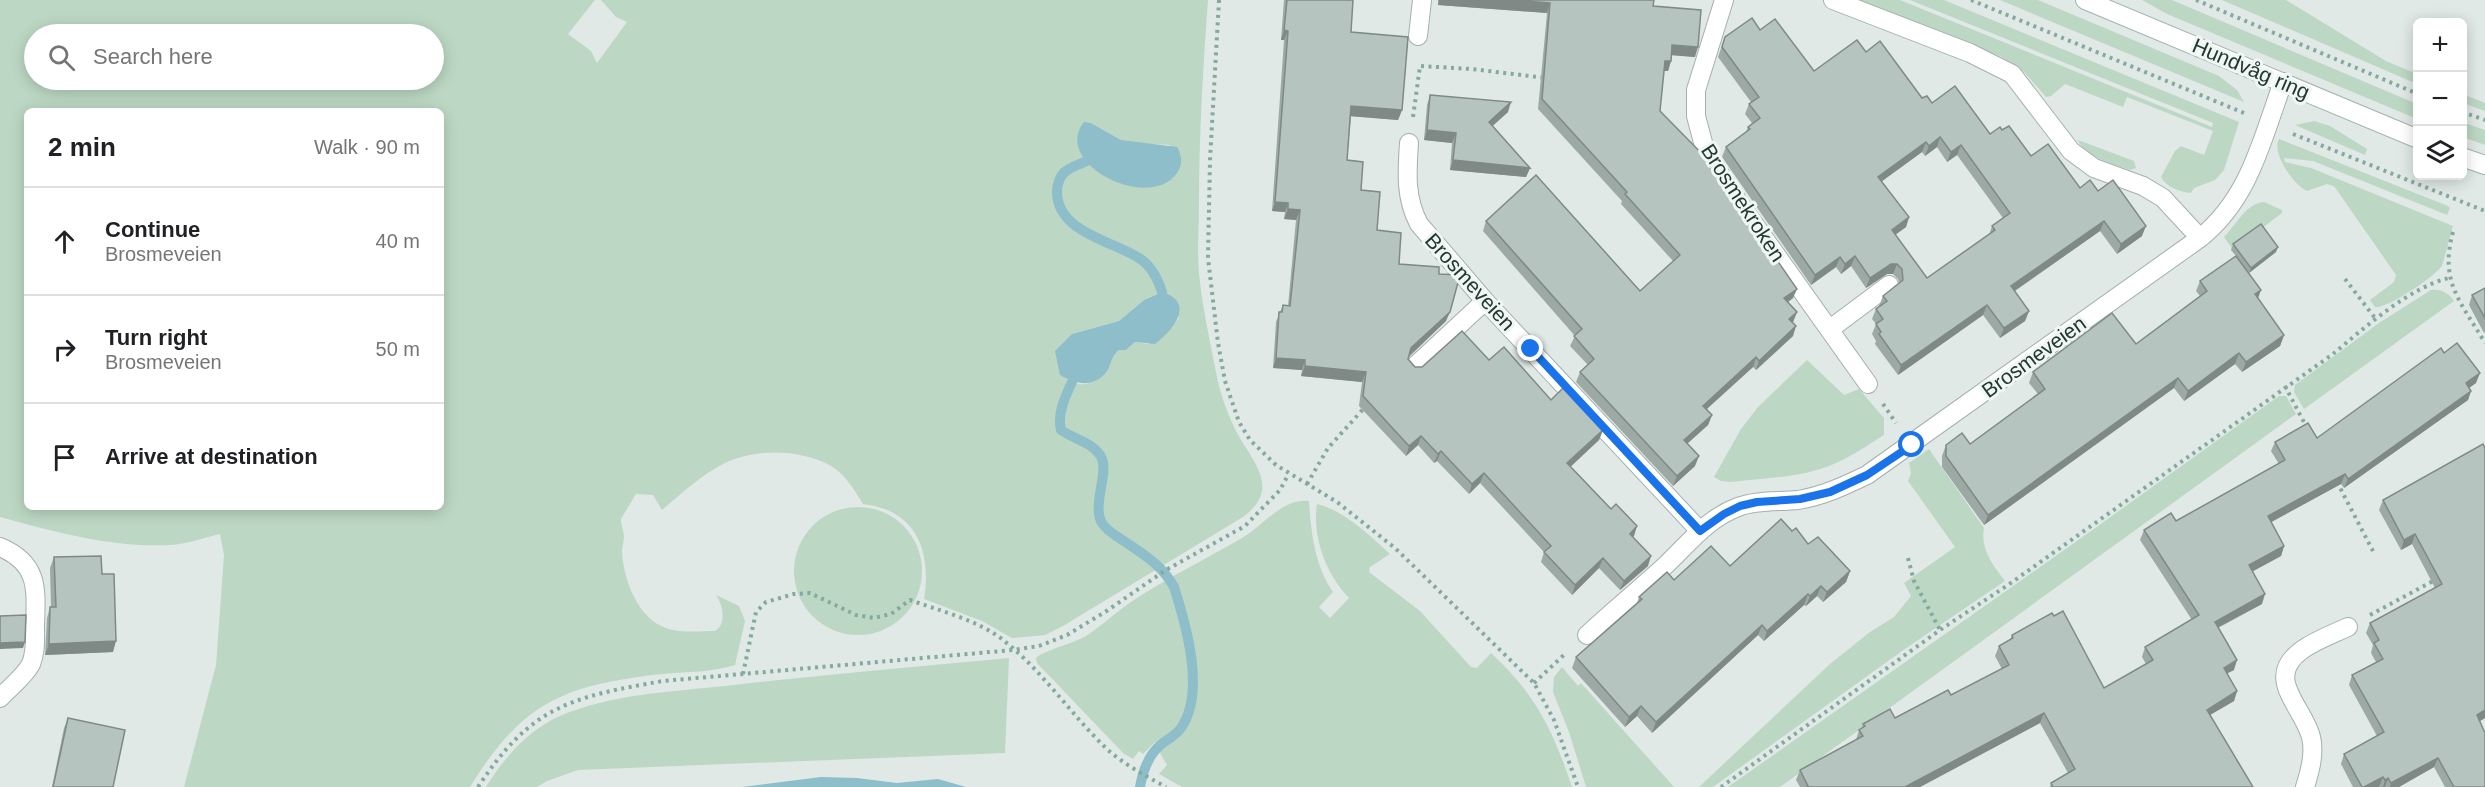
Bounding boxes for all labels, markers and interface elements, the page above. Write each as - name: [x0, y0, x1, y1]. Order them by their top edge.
- map controls: [2413, 18, 2467, 180]
- button: +: [2413, 18, 2467, 72]
- search box: [24, 24, 444, 90]
- street label: Hundvåg ring: [2189, 34, 2313, 104]
- icon: search: [45, 41, 78, 74]
- text: Search here: [93, 44, 213, 69]
- button: −: [2413, 72, 2467, 126]
- button: layers: [2413, 126, 2467, 180]
- text: 2 min: [48, 132, 116, 162]
- text: Walk · 90 m: [314, 136, 420, 158]
- street label: Brosmekroken: [1697, 140, 1790, 266]
- text: Continue: [105, 217, 200, 242]
- icon: ahead: [48, 225, 81, 258]
- street label: Brosmeveien: [1421, 228, 1520, 335]
- text: 40 m: [376, 230, 420, 252]
- text: Brosmeveien: [105, 243, 222, 265]
- street label: Brosmeveien: [1977, 311, 2090, 402]
- text: Turn right: [105, 325, 207, 350]
- icon: right: [48, 333, 81, 366]
- route end: [1517, 335, 1543, 361]
- text: 50 m: [376, 338, 420, 360]
- text: Brosmeveien: [105, 351, 222, 373]
- route start: [1898, 431, 1924, 457]
- icon: arrive: [48, 441, 81, 474]
- text: Arrive at destination: [105, 444, 318, 469]

